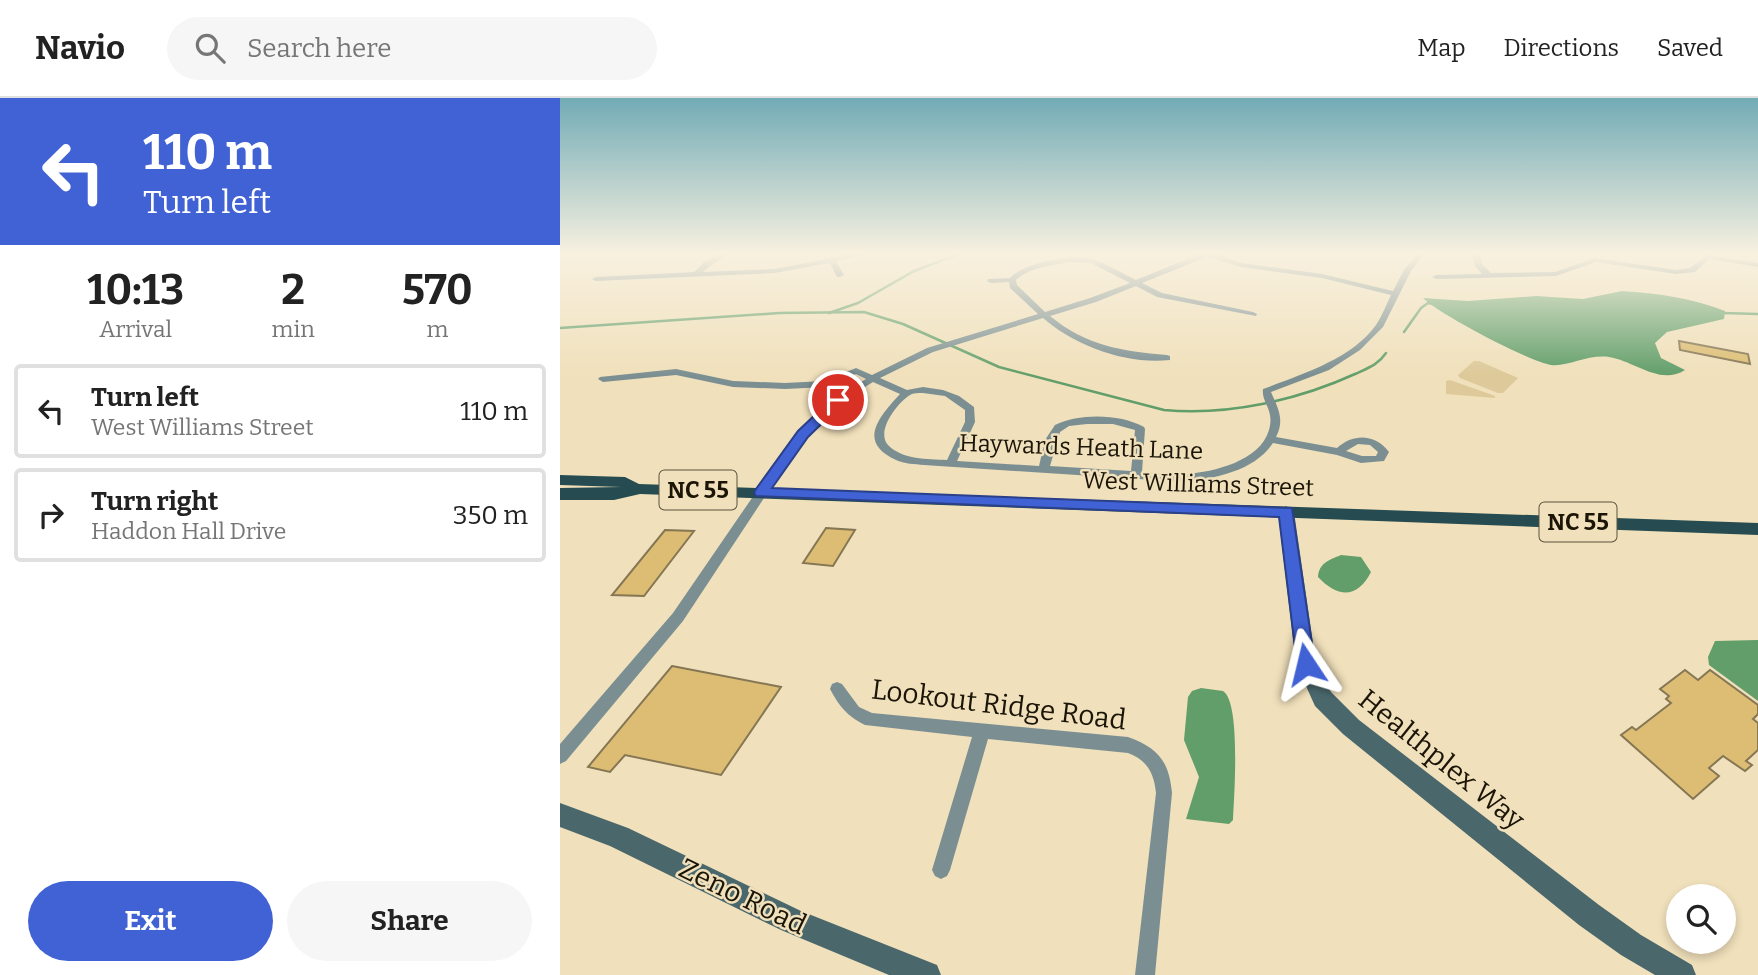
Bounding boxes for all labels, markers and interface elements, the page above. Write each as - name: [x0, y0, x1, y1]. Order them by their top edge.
- search box: [167, 17, 657, 80]
- text: Navio: [35, 28, 125, 68]
- icon: search: [191, 29, 229, 67]
- text: Search here: [247, 33, 391, 64]
- text: Map: [1417, 34, 1466, 62]
- text: Directions: [1504, 34, 1619, 62]
- text: Saved: [1657, 34, 1723, 62]
- text: 110 m: [143, 123, 272, 182]
- icon: left: [28, 126, 119, 217]
- text: Turn left: [143, 183, 271, 221]
- text: 10:13: [87, 265, 184, 315]
- text: 2: [281, 265, 305, 315]
- text: 570: [402, 265, 473, 315]
- text: Arrival: [99, 315, 172, 343]
- text: min: [271, 315, 315, 343]
- text: m: [426, 315, 448, 343]
- pin: [808, 370, 868, 430]
- icon: arrive: [819, 381, 857, 419]
- text: Turn left: [91, 382, 199, 413]
- icon: left: [32, 392, 70, 430]
- text: 110 m: [460, 396, 528, 427]
- text: West Williams Street: [91, 413, 314, 441]
- street label: Haywards Heath Lane: [958, 429, 1204, 465]
- street label: West Williams Street: [1081, 466, 1315, 502]
- road number: NC 55: [660, 470, 736, 510]
- text: Turn right: [91, 486, 218, 517]
- icon: right: [32, 496, 70, 534]
- text: 350 m: [453, 500, 528, 531]
- road number: NC 55: [1539, 502, 1616, 542]
- text: Haddon Hall Drive: [91, 517, 286, 545]
- position arrow: [1269, 627, 1343, 701]
- street label: Lookout Ridge Road: [870, 672, 1128, 736]
- street label: Healthplex Way: [1352, 682, 1531, 836]
- street label: Zeno Road: [674, 851, 812, 941]
- button: Exit: [28, 881, 273, 961]
- button: Share: [287, 881, 532, 961]
- map controls: [1666, 884, 1736, 954]
- button: search: [1666, 884, 1736, 954]

